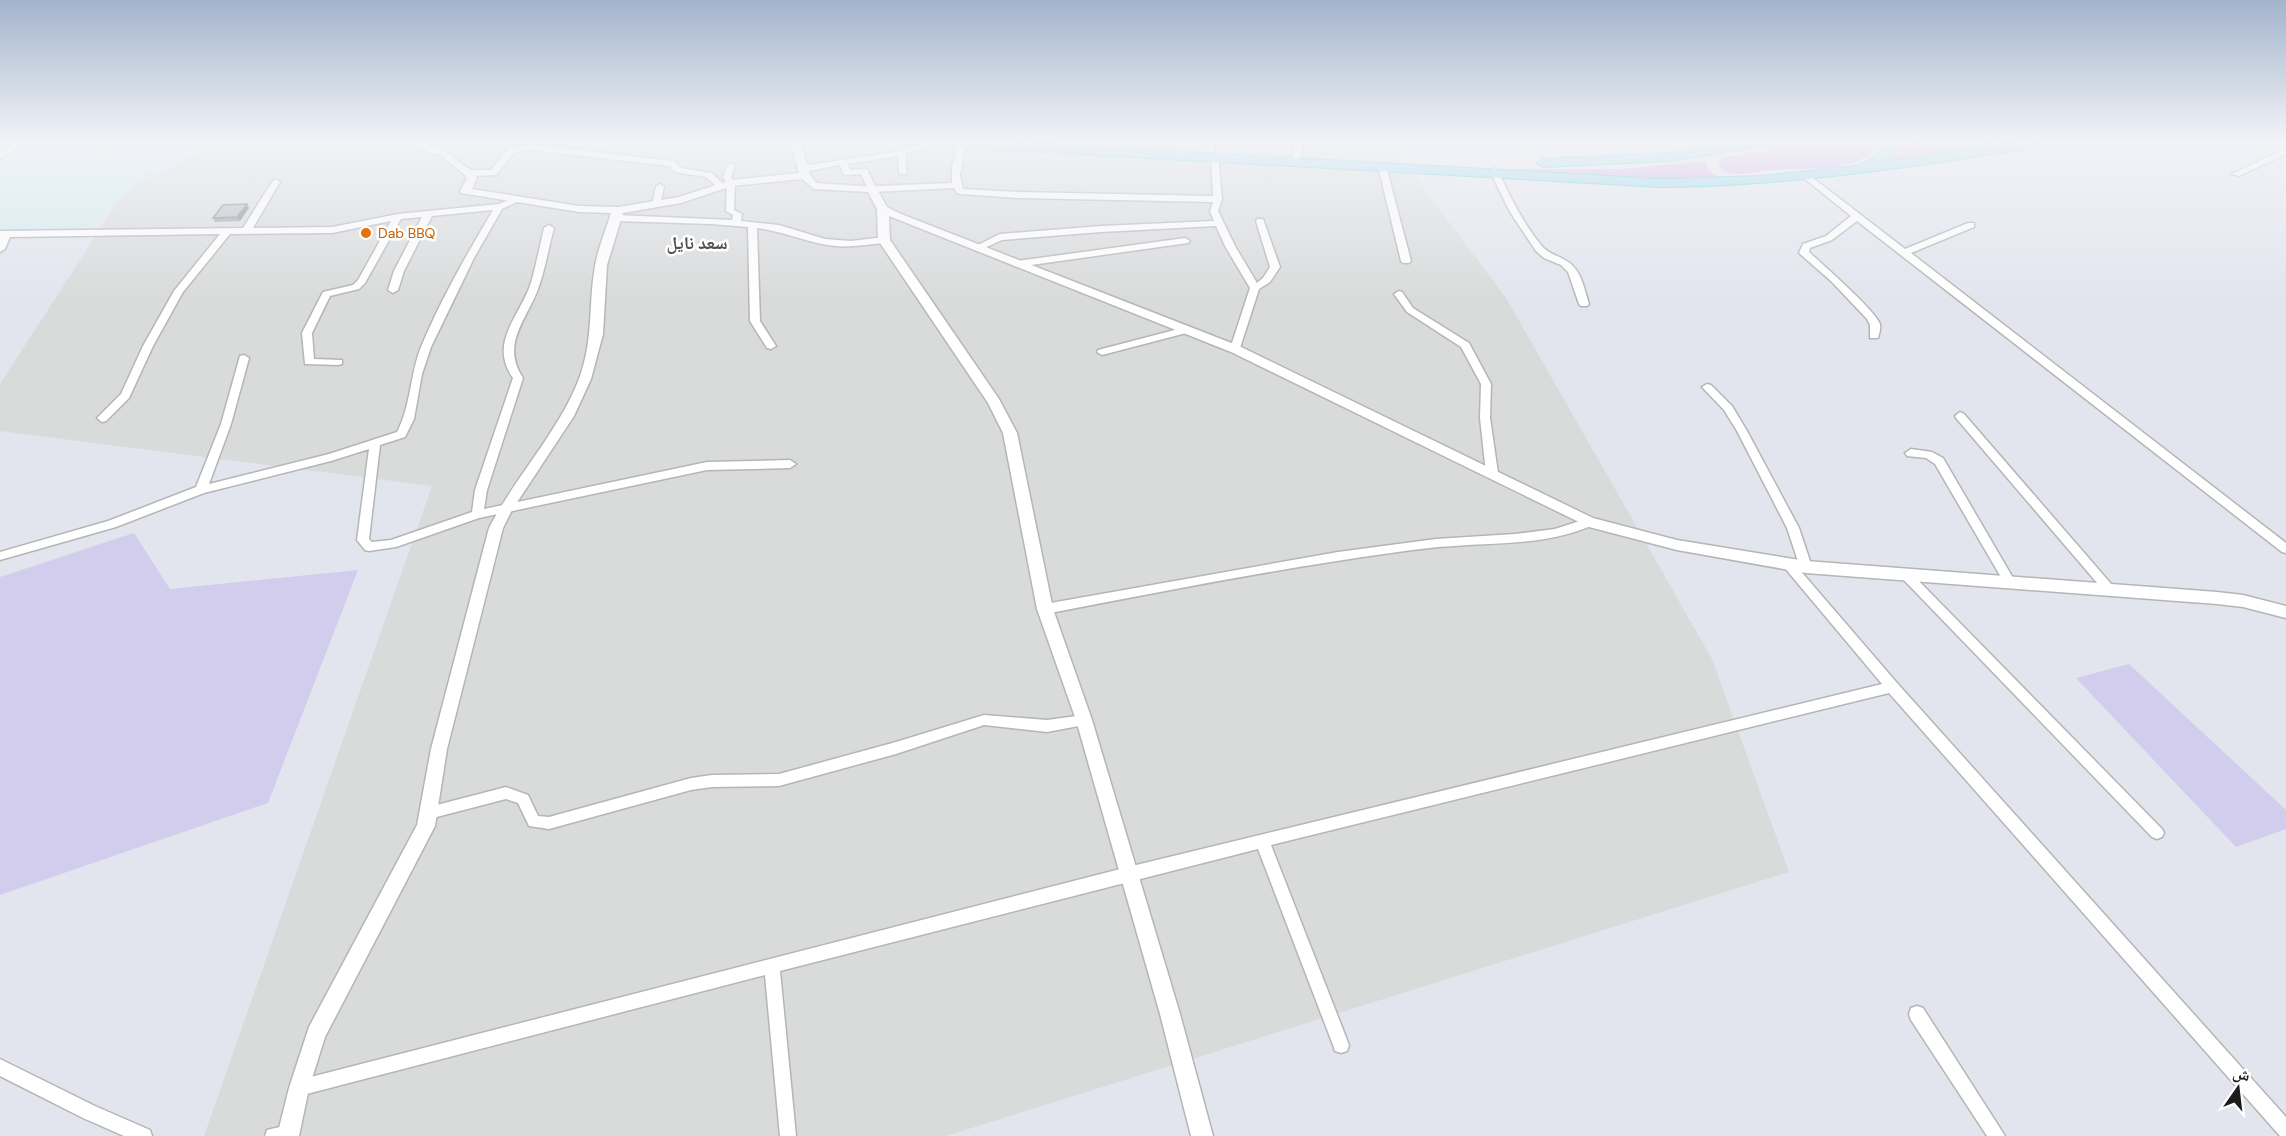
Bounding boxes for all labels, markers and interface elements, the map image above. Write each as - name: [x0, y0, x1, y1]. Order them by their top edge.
- place label: Dab BBQ: [378, 224, 436, 242]
- marker: Dab BBQ: [359, 226, 373, 240]
- district label: سعد نايل: [666, 231, 728, 255]
- north arrow: [2208, 1058, 2268, 1118]
- text: ش: [2231, 1062, 2252, 1086]

